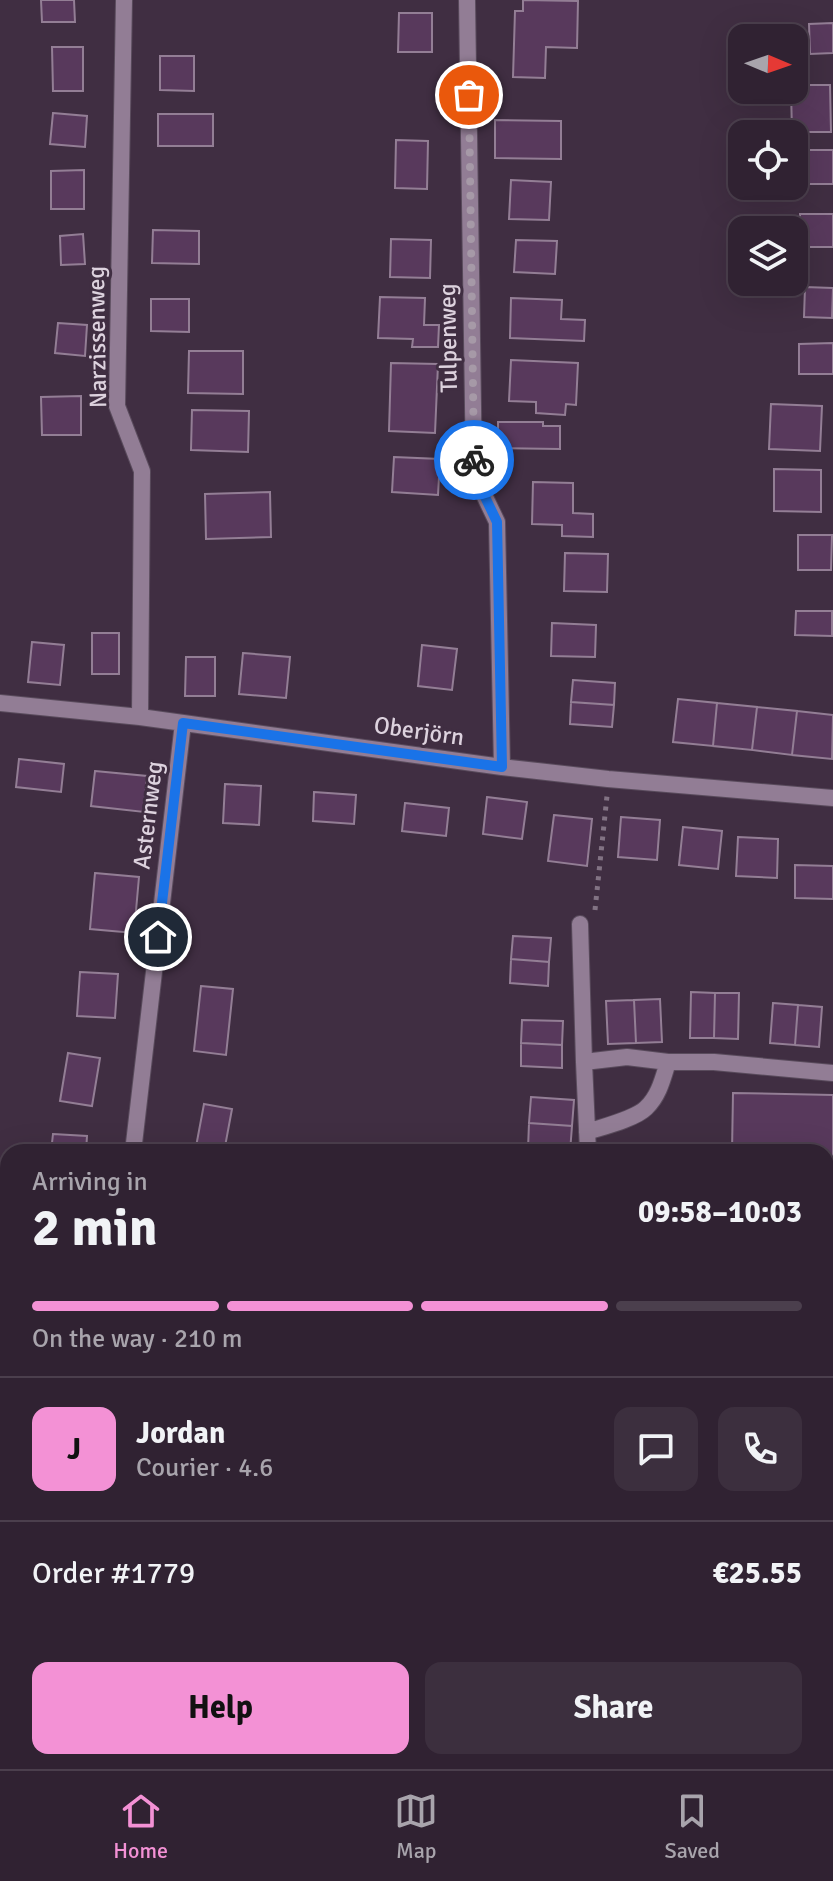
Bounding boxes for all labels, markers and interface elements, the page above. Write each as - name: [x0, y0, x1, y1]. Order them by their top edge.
- north arrow: [728, 24, 808, 104]
- map controls: [728, 24, 808, 296]
- pin: [435, 61, 503, 129]
- icon: bag: [447, 73, 491, 117]
- button: locate: [728, 120, 808, 200]
- button: layers: [728, 216, 808, 296]
- street label: Narzissenweg: [81, 266, 113, 408]
- street label: Tulpenweg: [432, 283, 464, 393]
- courier: [434, 420, 514, 500]
- icon: bike: [452, 438, 496, 482]
- street label: Oberjörn: [372, 710, 466, 752]
- street label: Asternweg: [126, 759, 170, 871]
- pin: [124, 903, 192, 971]
- icon: home: [136, 915, 180, 959]
- text: Arriving in: [32, 1166, 148, 1198]
- text: 09:58–10:03: [638, 1194, 802, 1231]
- text: 2 min: [32, 1196, 158, 1260]
- text: On the way · 210 m: [32, 1323, 242, 1355]
- button: chat: [614, 1407, 698, 1491]
- button: phone: [718, 1407, 802, 1491]
- text: Jordan: [136, 1415, 225, 1452]
- text: J: [67, 1431, 81, 1468]
- text: Courier · 4.6: [136, 1452, 273, 1484]
- text: Order #1779: [32, 1555, 195, 1592]
- text: €25.55: [712, 1555, 802, 1592]
- button: Help: [32, 1662, 409, 1754]
- button: Share: [425, 1662, 802, 1754]
- tab: Home: [113, 1789, 168, 1864]
- tab: Map: [394, 1789, 438, 1864]
- tab: Saved: [664, 1789, 720, 1864]

